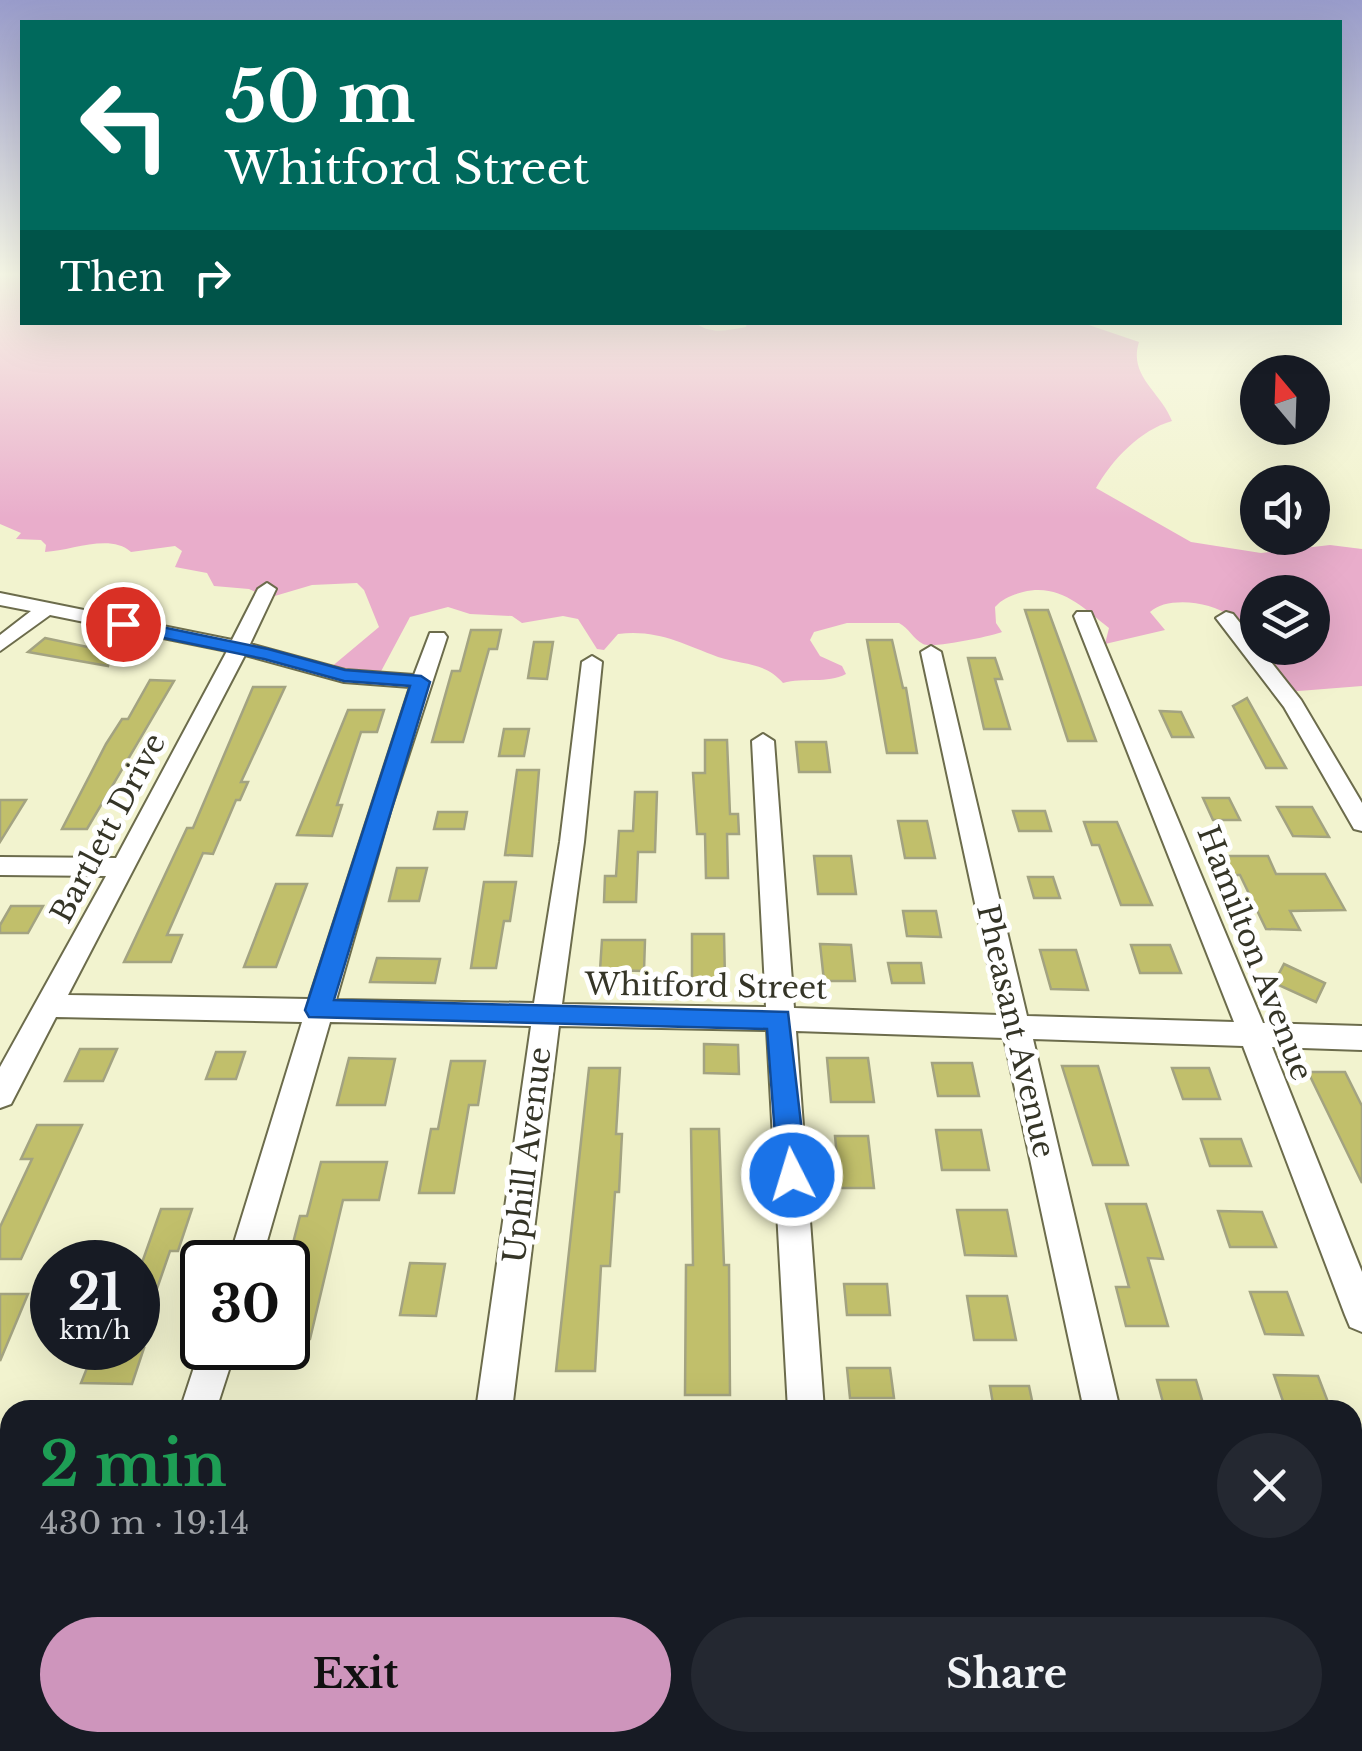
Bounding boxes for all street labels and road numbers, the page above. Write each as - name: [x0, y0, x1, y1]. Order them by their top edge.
- street label: Bartlett Drive: [43, 727, 173, 929]
- street label: Hamilton Avenue: [1189, 820, 1321, 1086]
- street label: Pheasant Avenue: [969, 901, 1063, 1161]
- street label: Whitford Street: [583, 965, 828, 1007]
- street label: Uphill Avenue: [495, 1045, 559, 1265]

